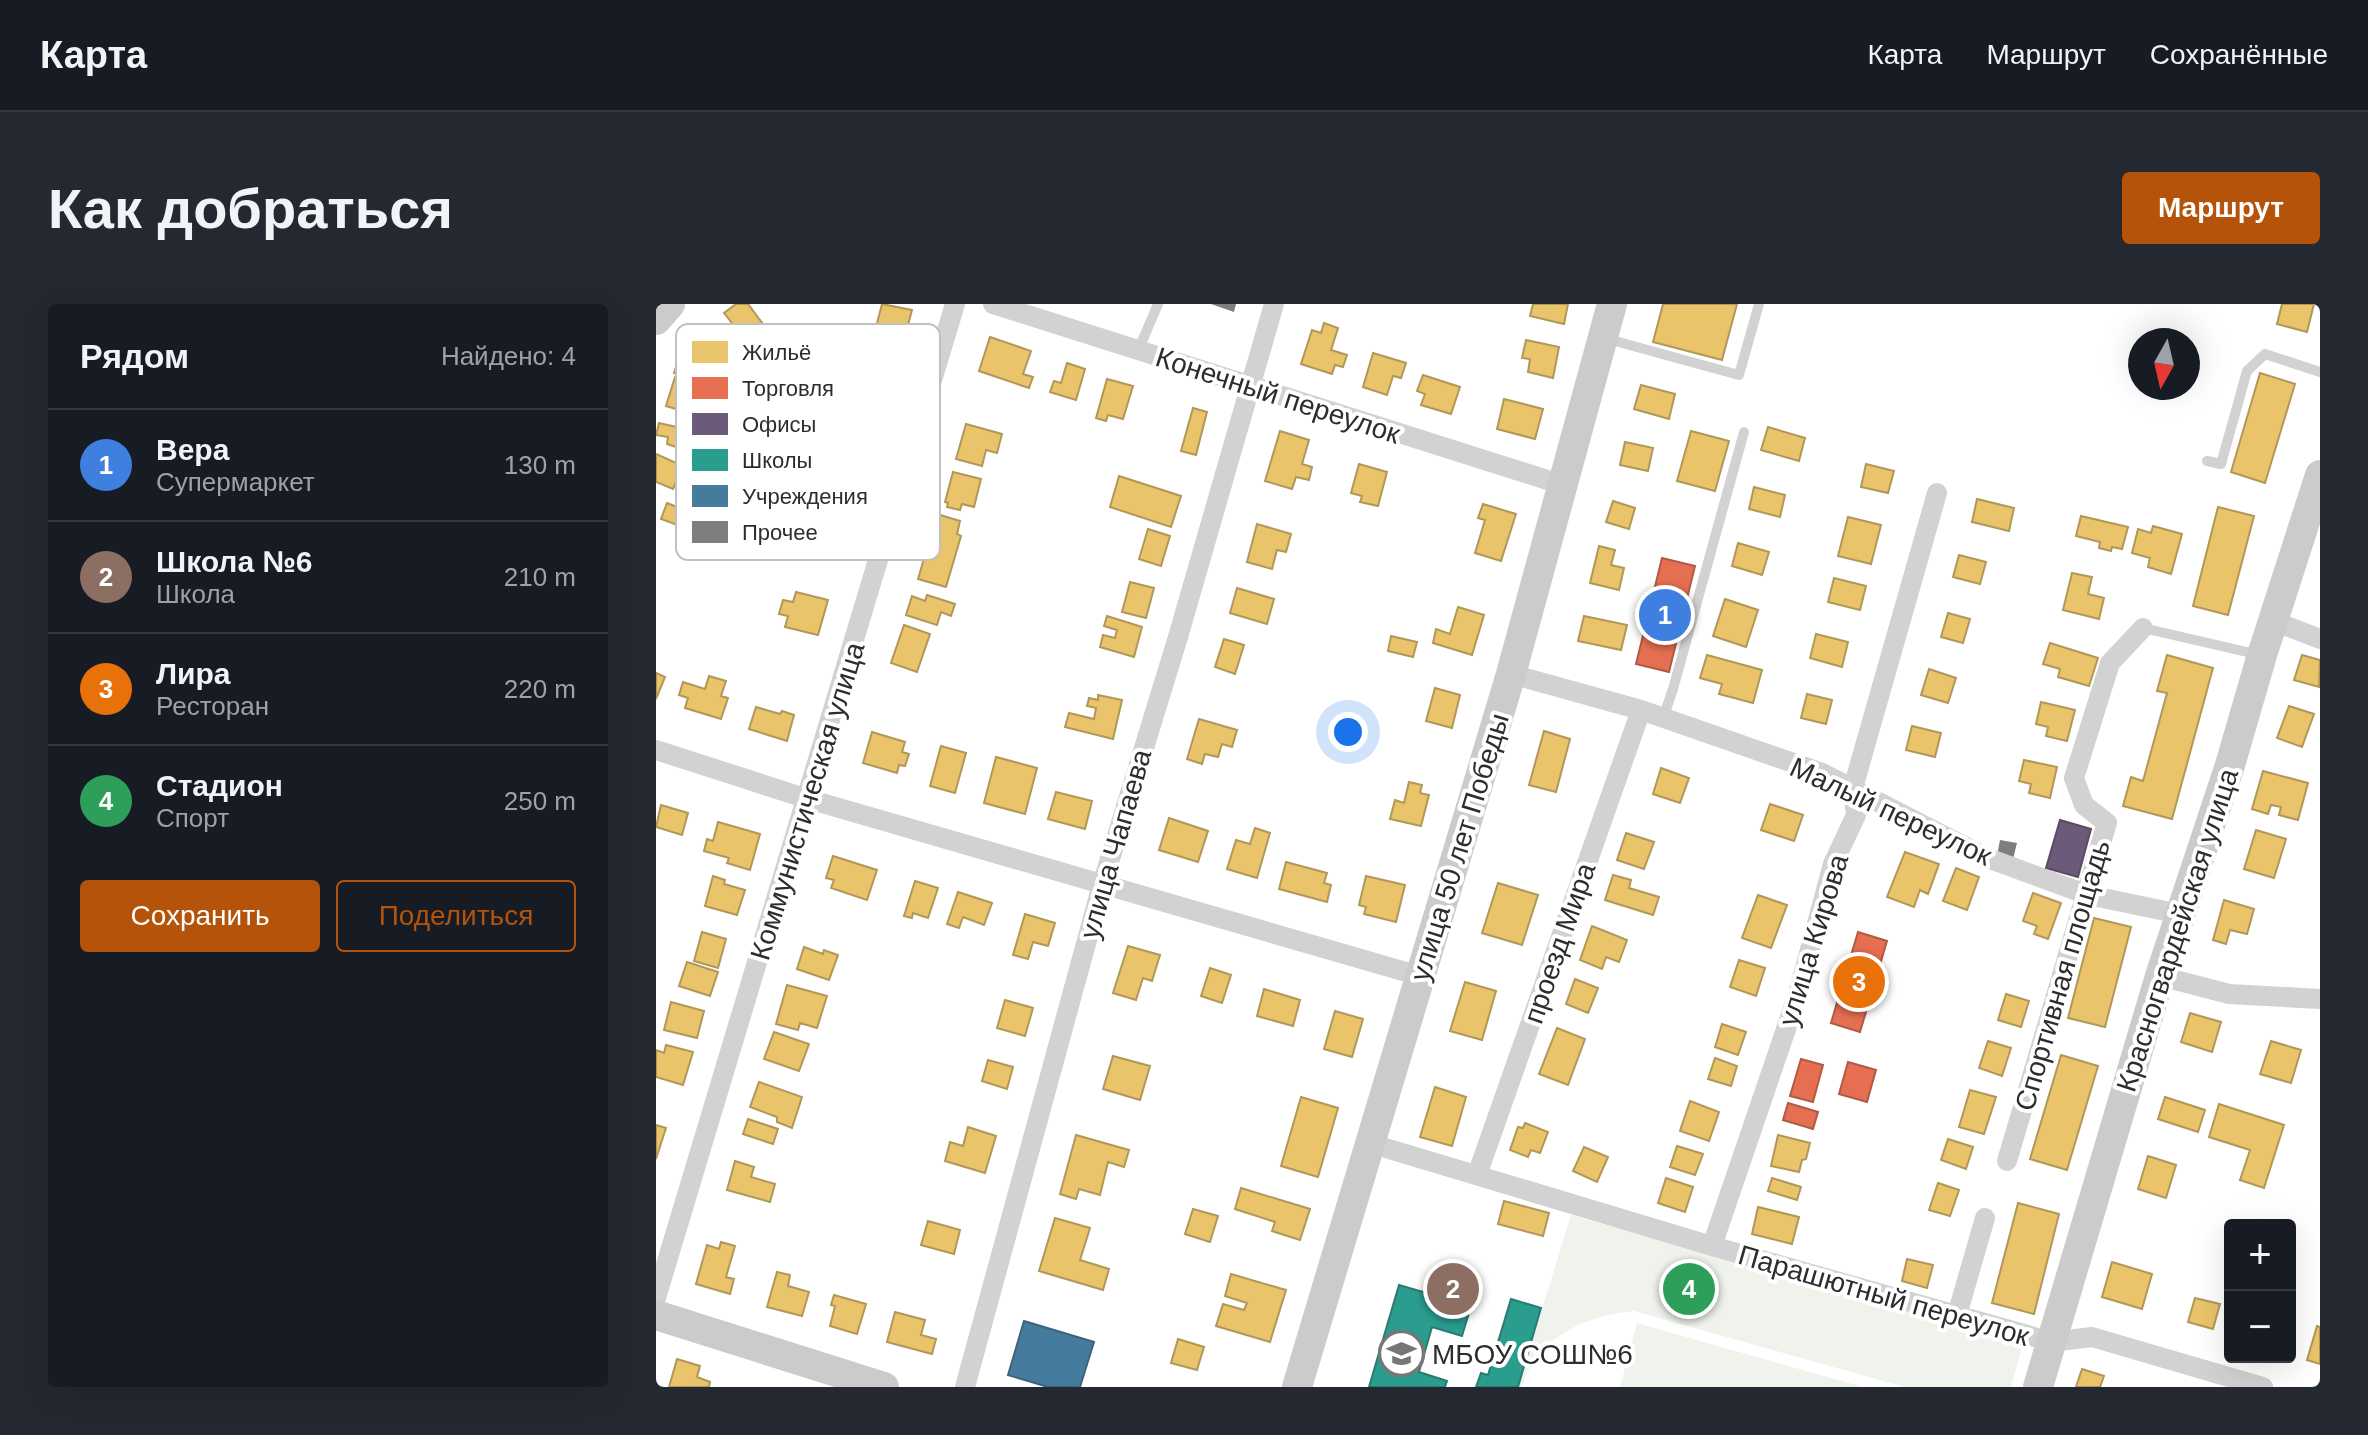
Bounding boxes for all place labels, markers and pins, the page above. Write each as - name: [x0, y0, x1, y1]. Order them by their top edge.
- pin: 1: [1639, 585, 1691, 645]
- pin: 3: [1833, 952, 1885, 1012]
- pin: 2: [1427, 1259, 1479, 1319]
- pin: 4: [1663, 1259, 1715, 1319]
- school or university icon: МБОУ СОШ№6: [1377, 1330, 1425, 1378]
- place label: МБОУ СОШ№6: [1432, 1339, 1633, 1370]

